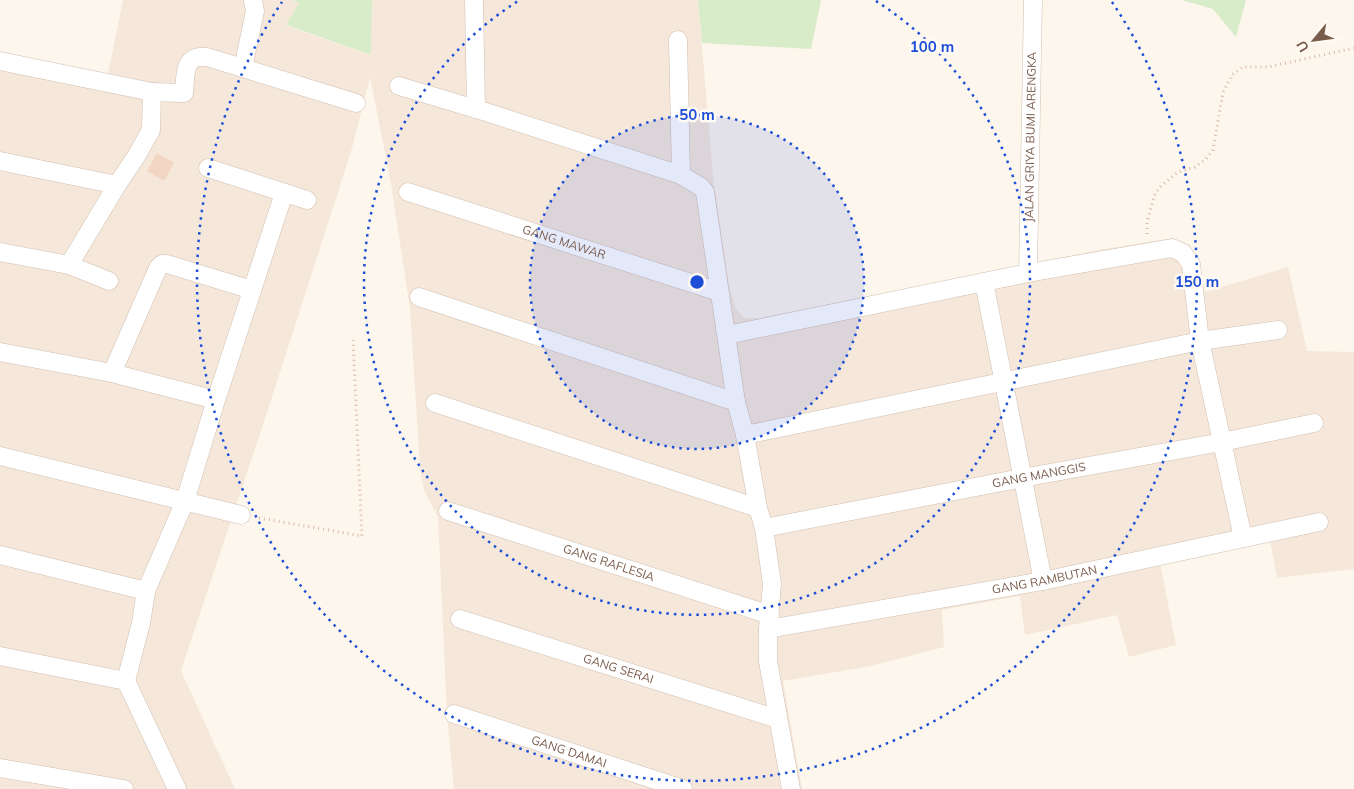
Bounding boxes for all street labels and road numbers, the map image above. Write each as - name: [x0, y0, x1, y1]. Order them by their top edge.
- street label: JALAN GRIYA BUMI ARENGKA: [1021, 52, 1039, 222]
- street label: GANG MAWAR: [521, 221, 608, 262]
- street label: GANG MANGGIS: [991, 459, 1087, 491]
- street label: GANG RAFLESIA: [561, 541, 657, 584]
- street label: GANG RAMBUTAN: [991, 562, 1099, 597]
- street label: GANG SERAI: [581, 650, 656, 686]
- street label: GANG DAMAI: [530, 732, 609, 771]

